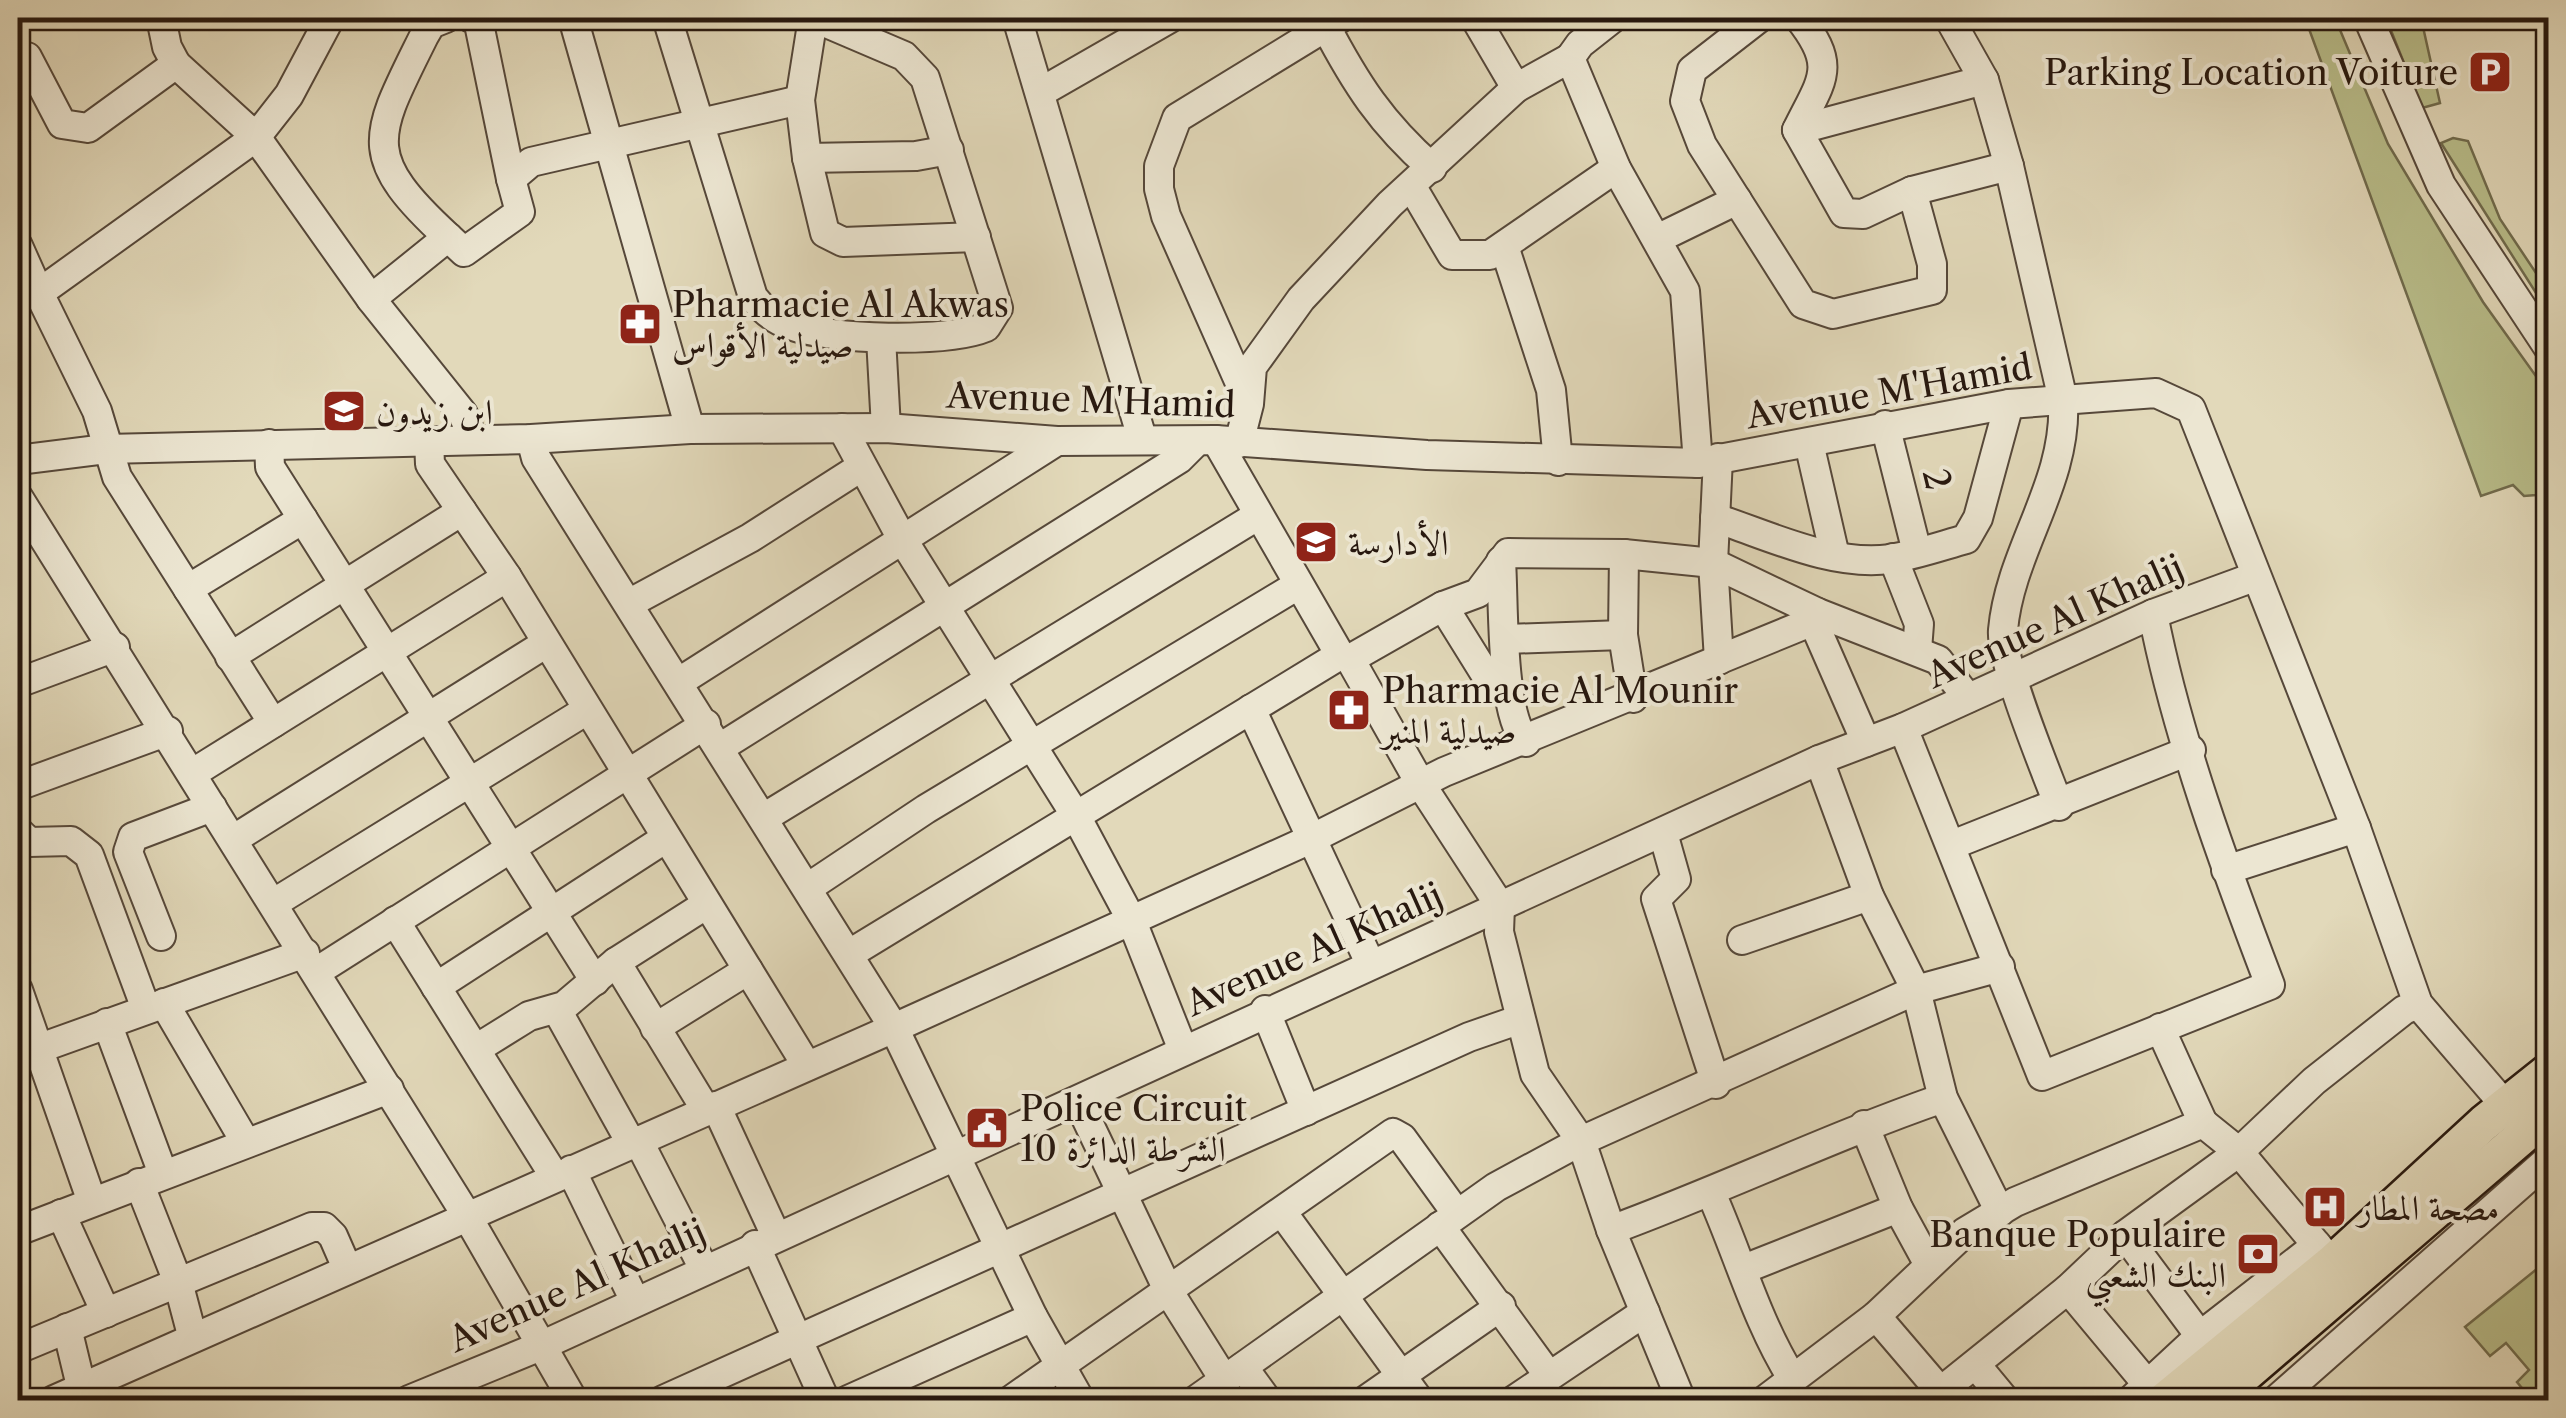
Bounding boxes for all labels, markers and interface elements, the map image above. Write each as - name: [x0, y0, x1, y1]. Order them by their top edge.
- parking icon: Parking Location Voiture: [2467, 49, 2513, 95]
- place label: Parking Location Voiture: [2044, 51, 2458, 94]
- place label: Pharmacie Al Akwas صيدلية الأقواس: [672, 283, 1009, 367]
- pharmacy icon: Pharmacie Al Akwas صيدلية الأقواس: [617, 301, 663, 347]
- street label: Avenue M'Hamid: [1742, 345, 2035, 437]
- street label: Avenue M'Hamid: [945, 373, 1236, 427]
- school or university icon: ابن زيدون: [321, 388, 367, 434]
- place label: ابن زيدون: [376, 390, 493, 433]
- street label: 2: [1914, 464, 1960, 494]
- school or university icon: الأدارسة: [1293, 519, 1339, 565]
- place label: الأدارسة: [1348, 519, 1449, 564]
- street label: Avenue Al Khalij: [1919, 545, 2190, 697]
- place label: Pharmacie Al Mounir صيدلية المنير: [1379, 669, 1739, 752]
- pharmacy icon: Pharmacie Al Mounir صيدلية المنير: [1326, 687, 1372, 733]
- street label: Avenue Al Khalij: [1178, 873, 1449, 1025]
- place label: Police Circuit 10 الشرطة الدائرة: [1020, 1087, 1248, 1172]
- public building icon: Police Circuit 10 الشرطة الدائرة: [964, 1105, 1010, 1151]
- hospital icon: مصحة المطار: [2302, 1184, 2348, 1230]
- place label: مصحة المطار: [2355, 1186, 2499, 1229]
- street label: Avenue Al Khalij: [441, 1209, 712, 1361]
- place label: Banque Populaire البنك الشعبي: [1929, 1213, 2226, 1308]
- bank icon: Banque Populaire البنك الشعبي: [2235, 1231, 2281, 1277]

